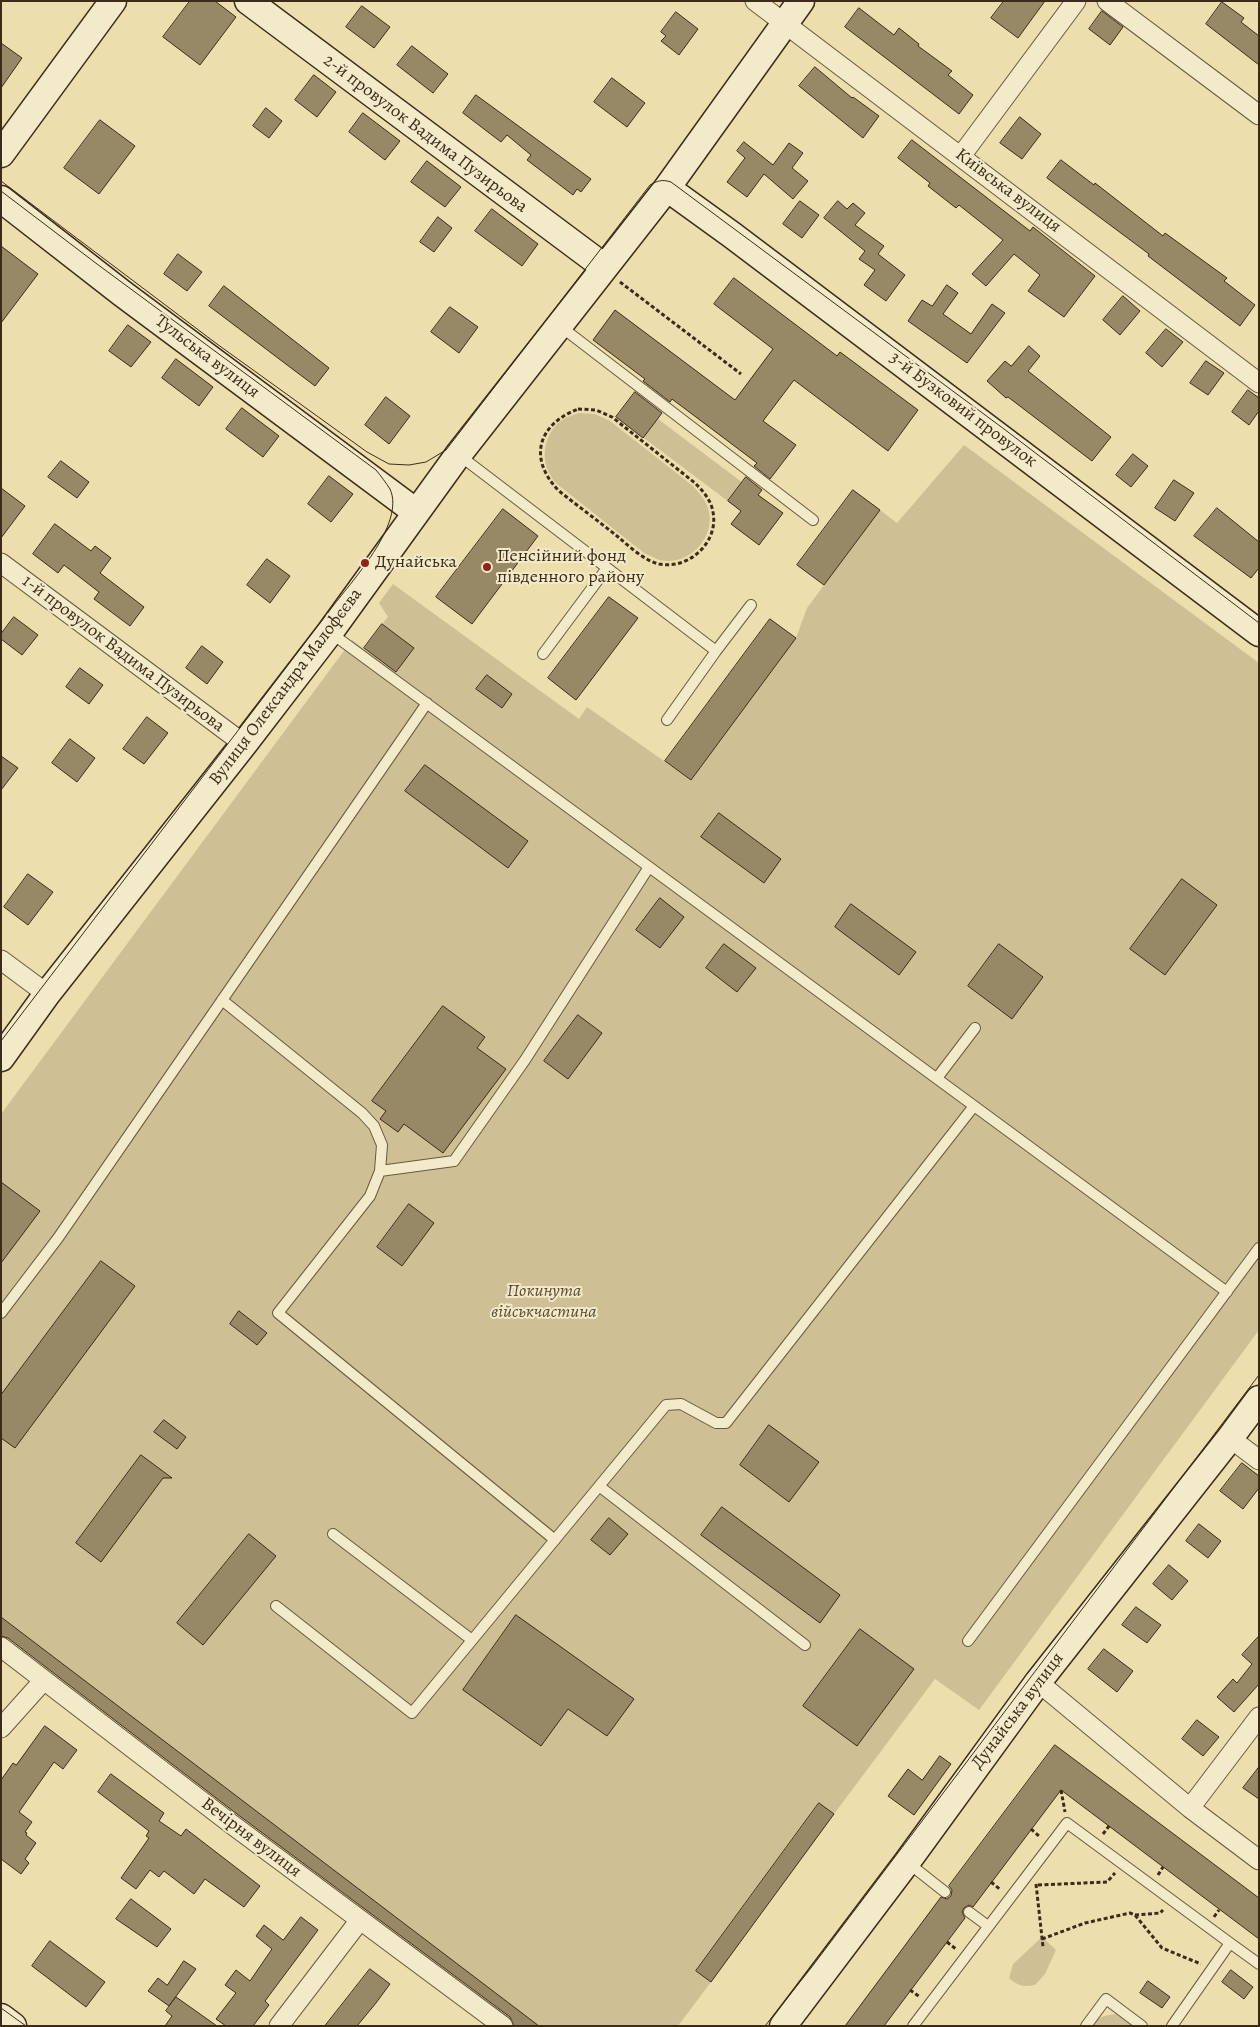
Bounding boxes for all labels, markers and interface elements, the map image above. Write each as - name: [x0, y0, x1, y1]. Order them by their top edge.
- street label: 2-й провулок Вадима Пузирьова: [319, 50, 531, 218]
- street label: Київська вулиця: [951, 144, 1065, 238]
- street label: Тульська вулиця: [150, 311, 264, 403]
- street label: 3-й Бузковий провулок: [885, 347, 1041, 473]
- place label: Пенсійний фонд південного району: [497, 546, 644, 588]
- place label: Дунайська: [375, 552, 457, 574]
- marker: Дунайська: [359, 557, 371, 569]
- marker: Пенсійний фонд південного району: [481, 561, 493, 573]
- street label: 1-й провулок Вадима Пузирьова: [18, 571, 228, 737]
- street label: Вулиця Олександра Малофєєва: [205, 584, 367, 790]
- park label: Покинута військчастина: [491, 1281, 597, 1324]
- street label: Дунайська вулиця: [967, 1648, 1069, 1774]
- street label: Вечірня вулиця: [197, 1793, 305, 1883]

